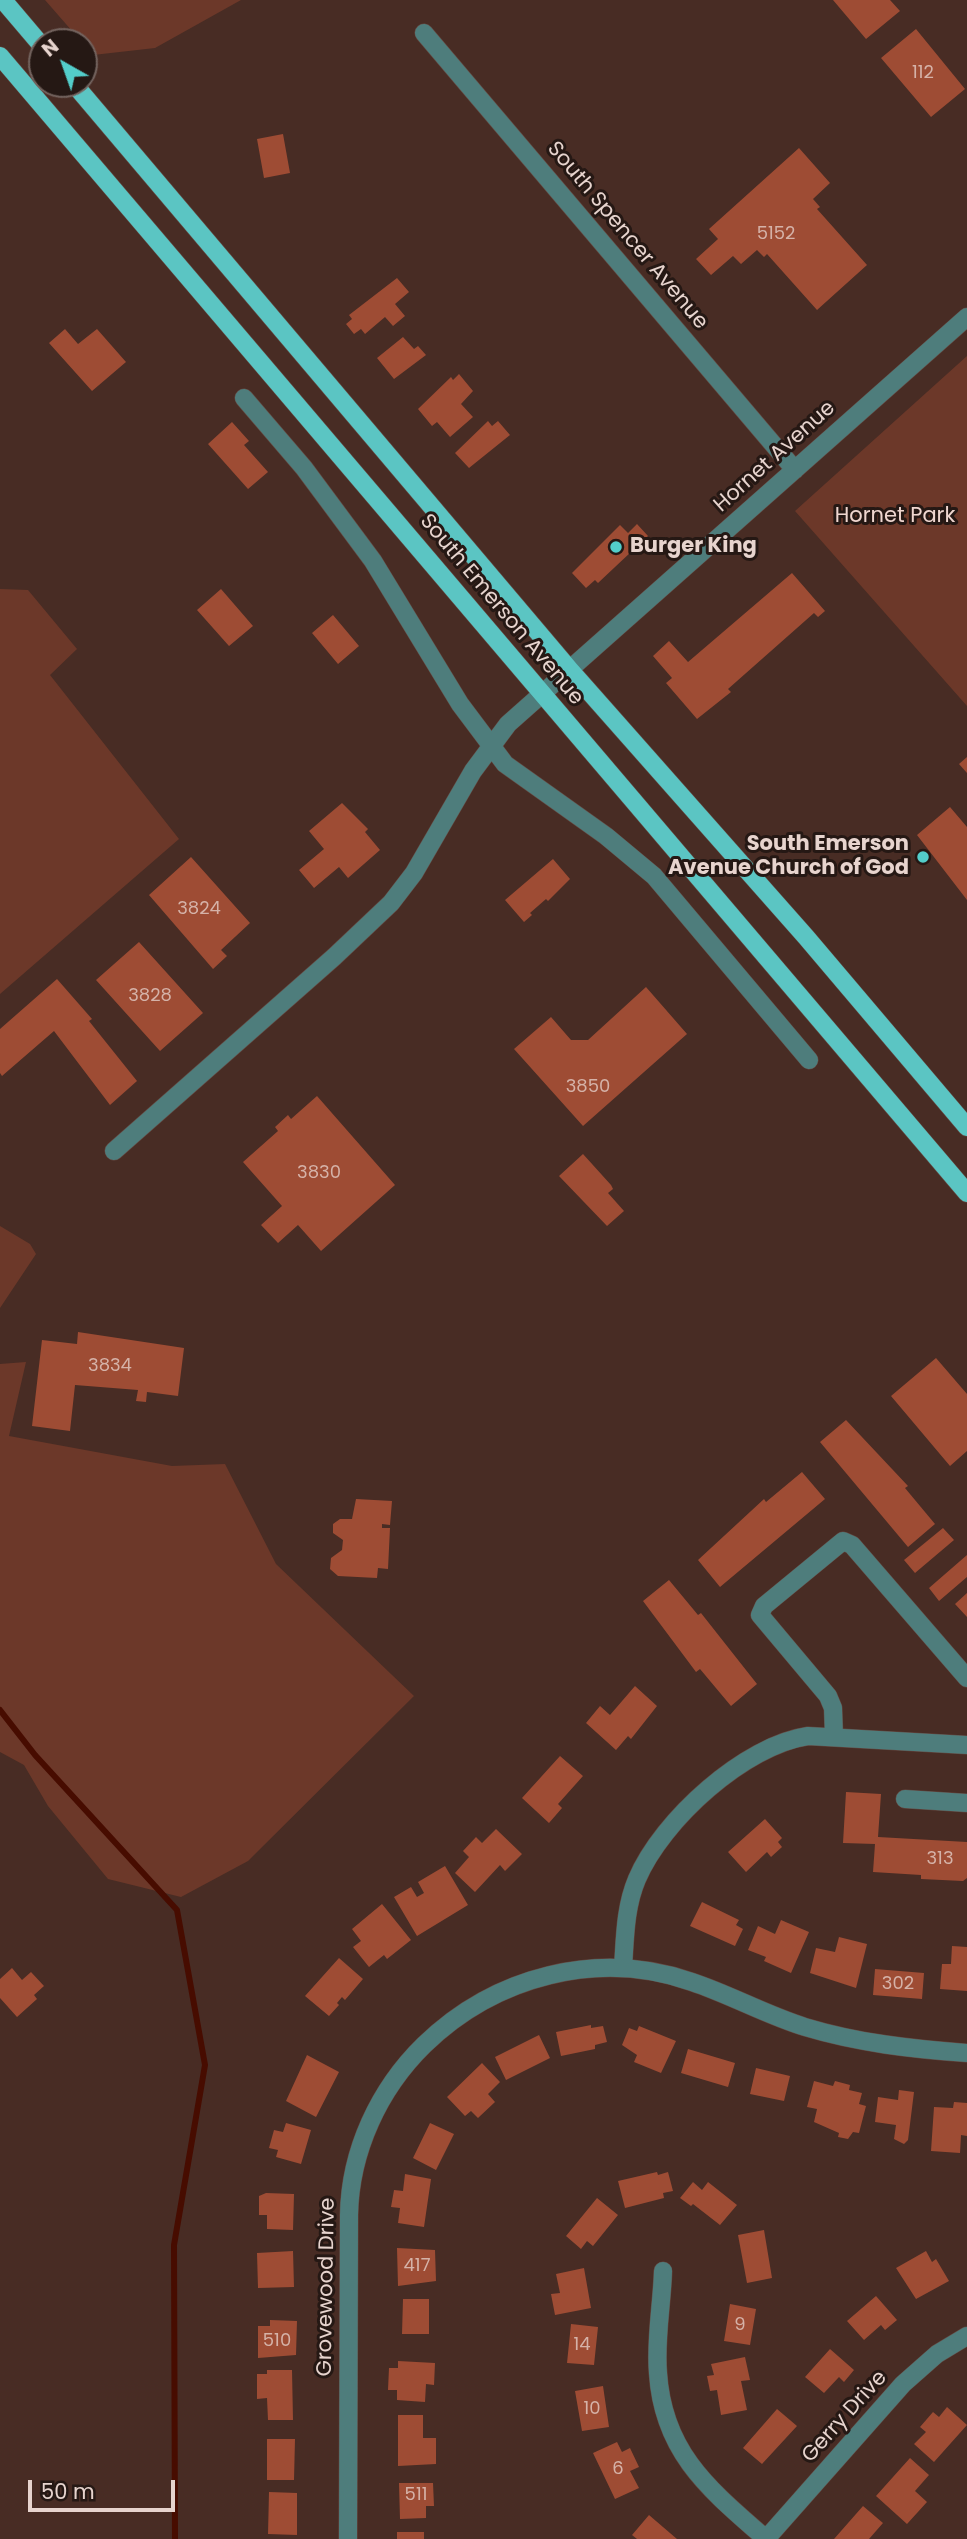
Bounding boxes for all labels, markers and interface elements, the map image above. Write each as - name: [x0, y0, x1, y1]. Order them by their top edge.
- north arrow: [28, 28, 98, 98]
- text: N: [36, 33, 65, 63]
- house number: 112: [912, 62, 934, 84]
- street label: South Spencer Avenue: [541, 137, 713, 335]
- house number: 5152: [757, 223, 795, 245]
- street label: Hornet Avenue: [709, 396, 841, 518]
- park label: Hornet Park: [835, 504, 955, 530]
- street label: South Emerson Avenue: [414, 509, 588, 711]
- place label: Burger King: [630, 534, 757, 560]
- marker: Burger King: [608, 539, 624, 555]
- place label: South Emerson Avenue Church of God: [668, 832, 909, 882]
- marker: South Emerson Avenue Church of God: [915, 849, 931, 865]
- house number: 3824: [177, 898, 221, 920]
- house number: 3828: [128, 985, 172, 1007]
- house number: 3850: [566, 1076, 610, 1098]
- house number: 3830: [297, 1162, 341, 1184]
- house number: 3834: [88, 1355, 132, 1377]
- house number: 313: [927, 1848, 953, 1870]
- house number: 302: [882, 1973, 914, 1995]
- street label: Grovewood Drive: [313, 2197, 341, 2377]
- house number: 417: [404, 2255, 430, 2277]
- house number: 9: [734, 2314, 746, 2336]
- house number: 510: [263, 2330, 291, 2352]
- house number: 14: [573, 2334, 591, 2356]
- street label: Gerry Drive: [797, 2366, 893, 2468]
- house number: 10: [583, 2398, 601, 2420]
- house number: 6: [612, 2458, 624, 2480]
- scale bar: [32, 2466, 178, 2510]
- text: 50 m: [41, 2477, 95, 2506]
- house number: 511: [405, 2484, 427, 2506]

